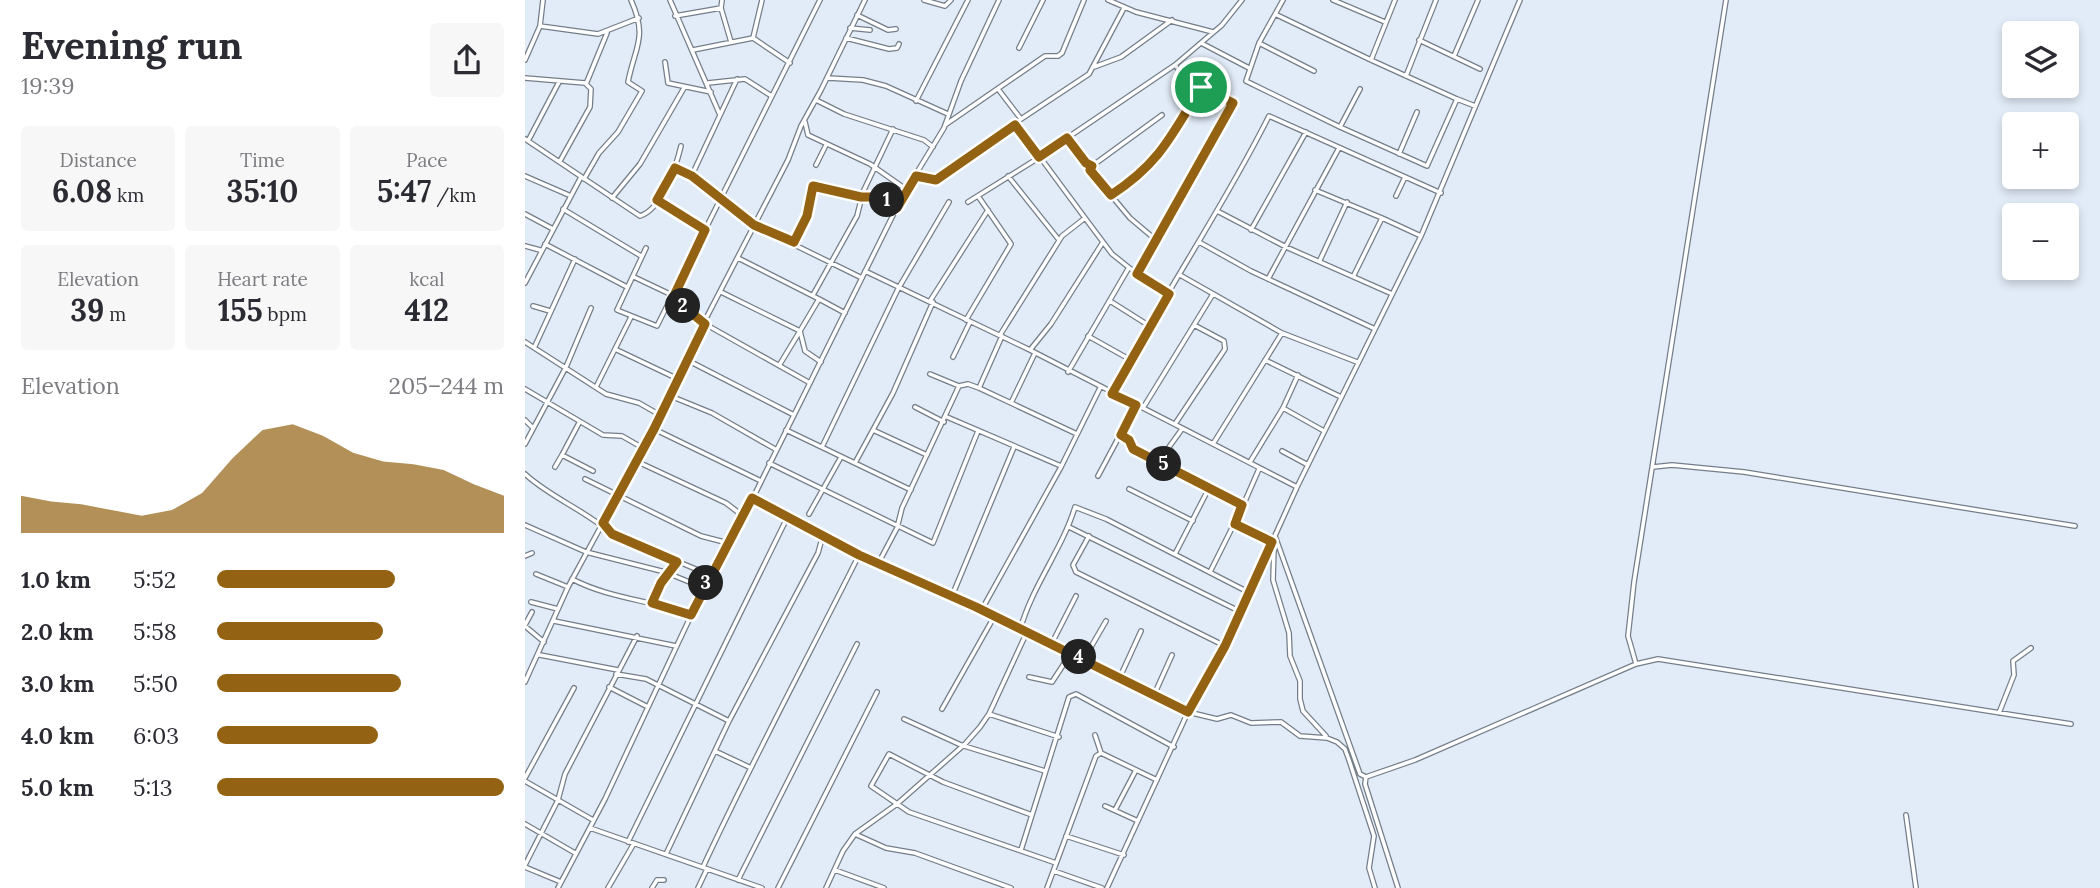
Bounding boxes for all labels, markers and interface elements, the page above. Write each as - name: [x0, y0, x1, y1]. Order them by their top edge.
- text: Evening run: [21, 21, 243, 69]
- map controls: [2002, 21, 2079, 280]
- button: layers: [2002, 21, 2079, 98]
- button: share: [430, 23, 504, 97]
- pin: [1171, 57, 1231, 117]
- icon: arrive: [1182, 68, 1220, 106]
- text: 19:39: [21, 71, 75, 100]
- button: +: [2002, 112, 2079, 189]
- text: Distance: [60, 148, 137, 172]
- text: Time: [240, 148, 285, 172]
- text: Pace: [406, 148, 448, 172]
- text: 6.08: [52, 172, 112, 210]
- text: 35:10: [227, 172, 298, 210]
- text: 5:47: [377, 172, 431, 210]
- pin: 1: [869, 182, 905, 218]
- text: km: [112, 183, 144, 207]
- text: /km: [431, 183, 477, 207]
- text: 1: [883, 187, 890, 211]
- button: −: [2002, 203, 2079, 280]
- text: Elevation: [57, 267, 139, 291]
- text: Heart rate: [217, 267, 308, 291]
- text: kcal: [409, 267, 444, 291]
- pin: 2: [665, 288, 701, 324]
- text: 39: [70, 291, 104, 329]
- text: 155: [218, 291, 263, 329]
- text: 412: [405, 291, 449, 329]
- text: 2: [677, 293, 688, 317]
- text: m: [104, 302, 126, 326]
- text: bpm: [263, 302, 307, 326]
- text: Elevation: [21, 371, 120, 400]
- text: 205–244 m: [389, 371, 504, 400]
- pin: 5: [1147, 447, 1181, 482]
- text: 5: [1158, 451, 1169, 475]
- text: 1.0 km: [21, 565, 91, 594]
- text: 5:52: [133, 565, 176, 594]
- pin: 3: [689, 566, 723, 600]
- text: 3: [700, 570, 711, 594]
- text: 2.0 km: [21, 617, 94, 646]
- text: 5:58: [133, 617, 177, 646]
- pin: 4: [1061, 640, 1097, 674]
- text: 4: [1073, 644, 1084, 668]
- text: 3.0 km: [21, 669, 94, 698]
- text: 5:50: [133, 669, 178, 698]
- text: 4.0 km: [21, 721, 94, 750]
- text: 6:03: [133, 721, 179, 750]
- text: 5.0 km: [21, 773, 94, 802]
- text: 5:13: [133, 773, 172, 802]

